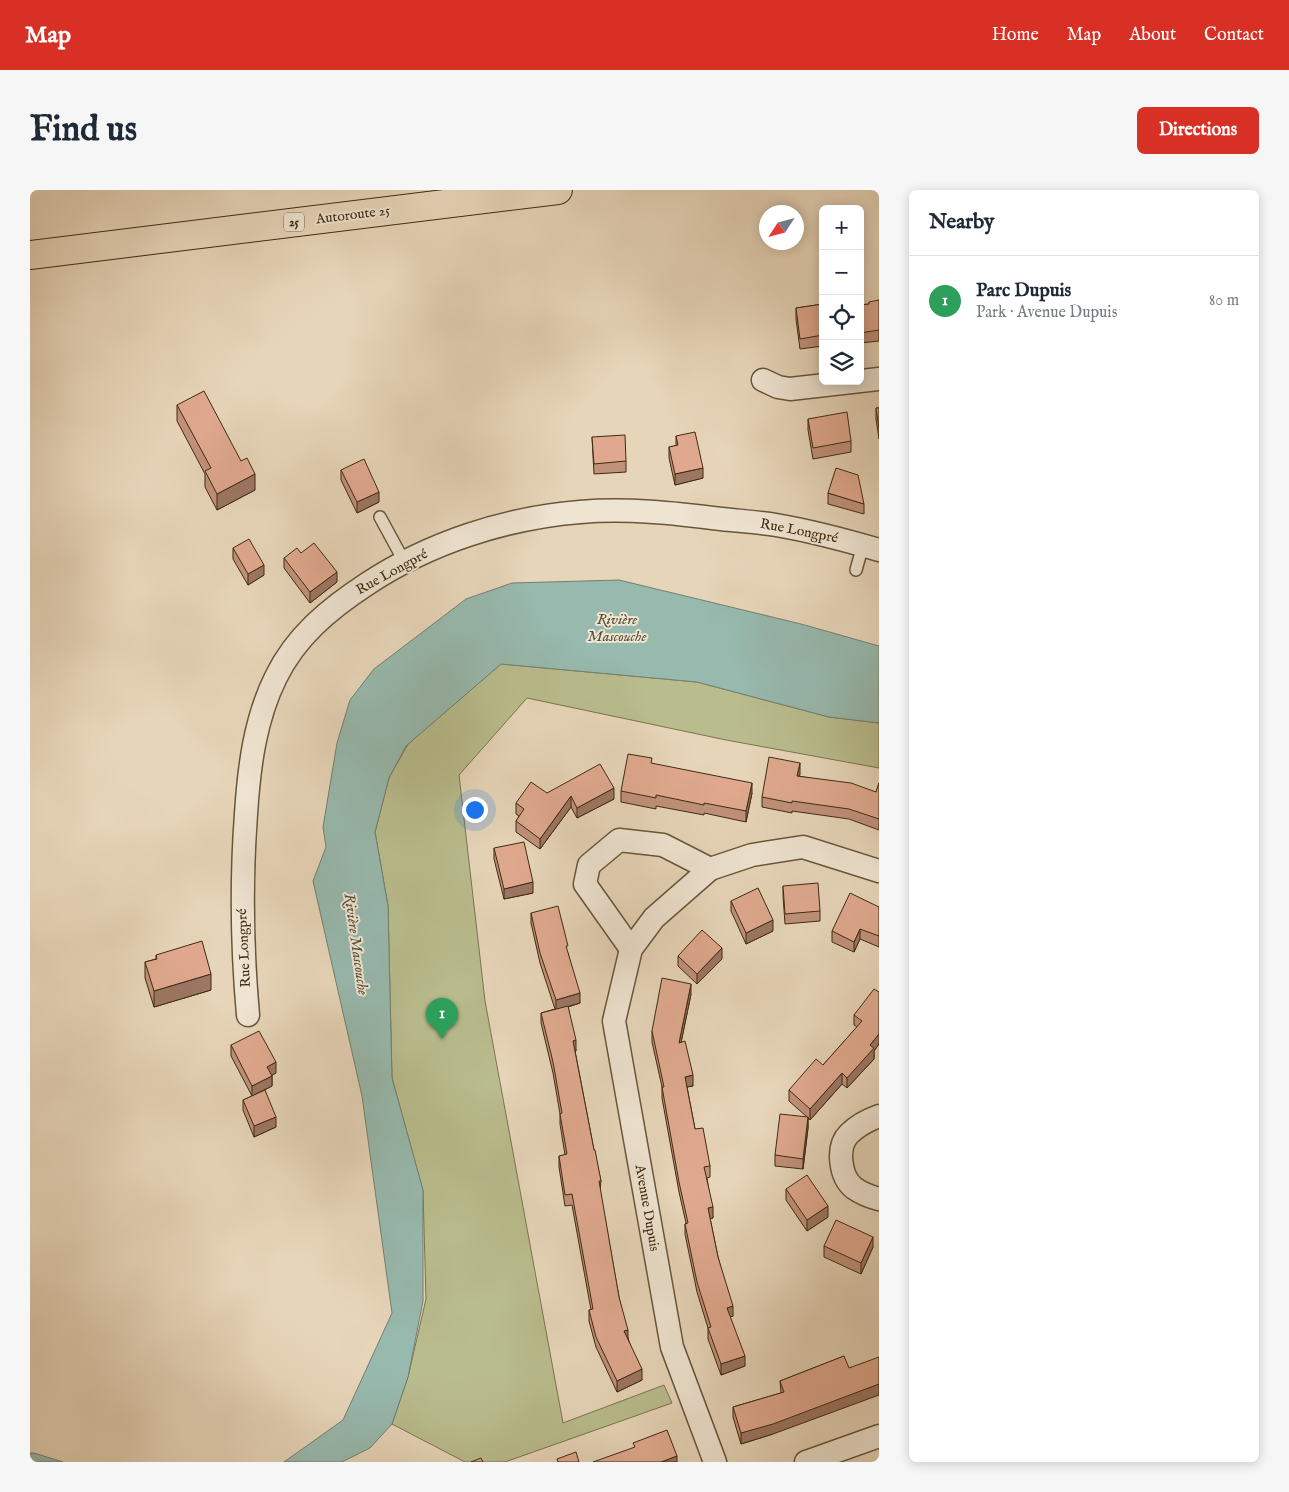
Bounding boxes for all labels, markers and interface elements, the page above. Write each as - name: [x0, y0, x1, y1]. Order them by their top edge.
- text: Map: [25, 20, 71, 51]
- text: Home: [992, 24, 1039, 47]
- text: Map: [1067, 24, 1101, 47]
- text: About: [1129, 24, 1176, 47]
- text: Contact: [1204, 24, 1264, 47]
- button: Directions: [1137, 107, 1259, 154]
- text: Find us: [30, 108, 137, 153]
- street label: Autoroute 25: [314, 202, 391, 229]
- north arrow: [759, 205, 804, 250]
- map controls: [819, 205, 864, 385]
- button: +: [819, 205, 864, 250]
- text: Nearby: [929, 209, 994, 236]
- road number: 25: [284, 212, 304, 232]
- button: −: [819, 250, 864, 295]
- text: Parc Dupuis: [976, 279, 1071, 303]
- text: 1: [942, 291, 948, 311]
- text: 80 m: [1209, 291, 1239, 311]
- button: locate: [819, 295, 864, 340]
- text: Park · Avenue Dupuis: [976, 303, 1117, 323]
- button: layers: [819, 340, 864, 385]
- street label: Rue Longpré: [758, 515, 840, 547]
- street label: Rue Longpré: [353, 545, 431, 599]
- water label: Rivière Mascouche: [588, 610, 646, 646]
- your location: [462, 797, 488, 823]
- water label: Rivière Mascouche: [339, 892, 373, 996]
- street label: Rue Longpré: [233, 907, 255, 988]
- pin: 1: [426, 998, 458, 1039]
- street label: Avenue Dupuis: [630, 1162, 663, 1253]

